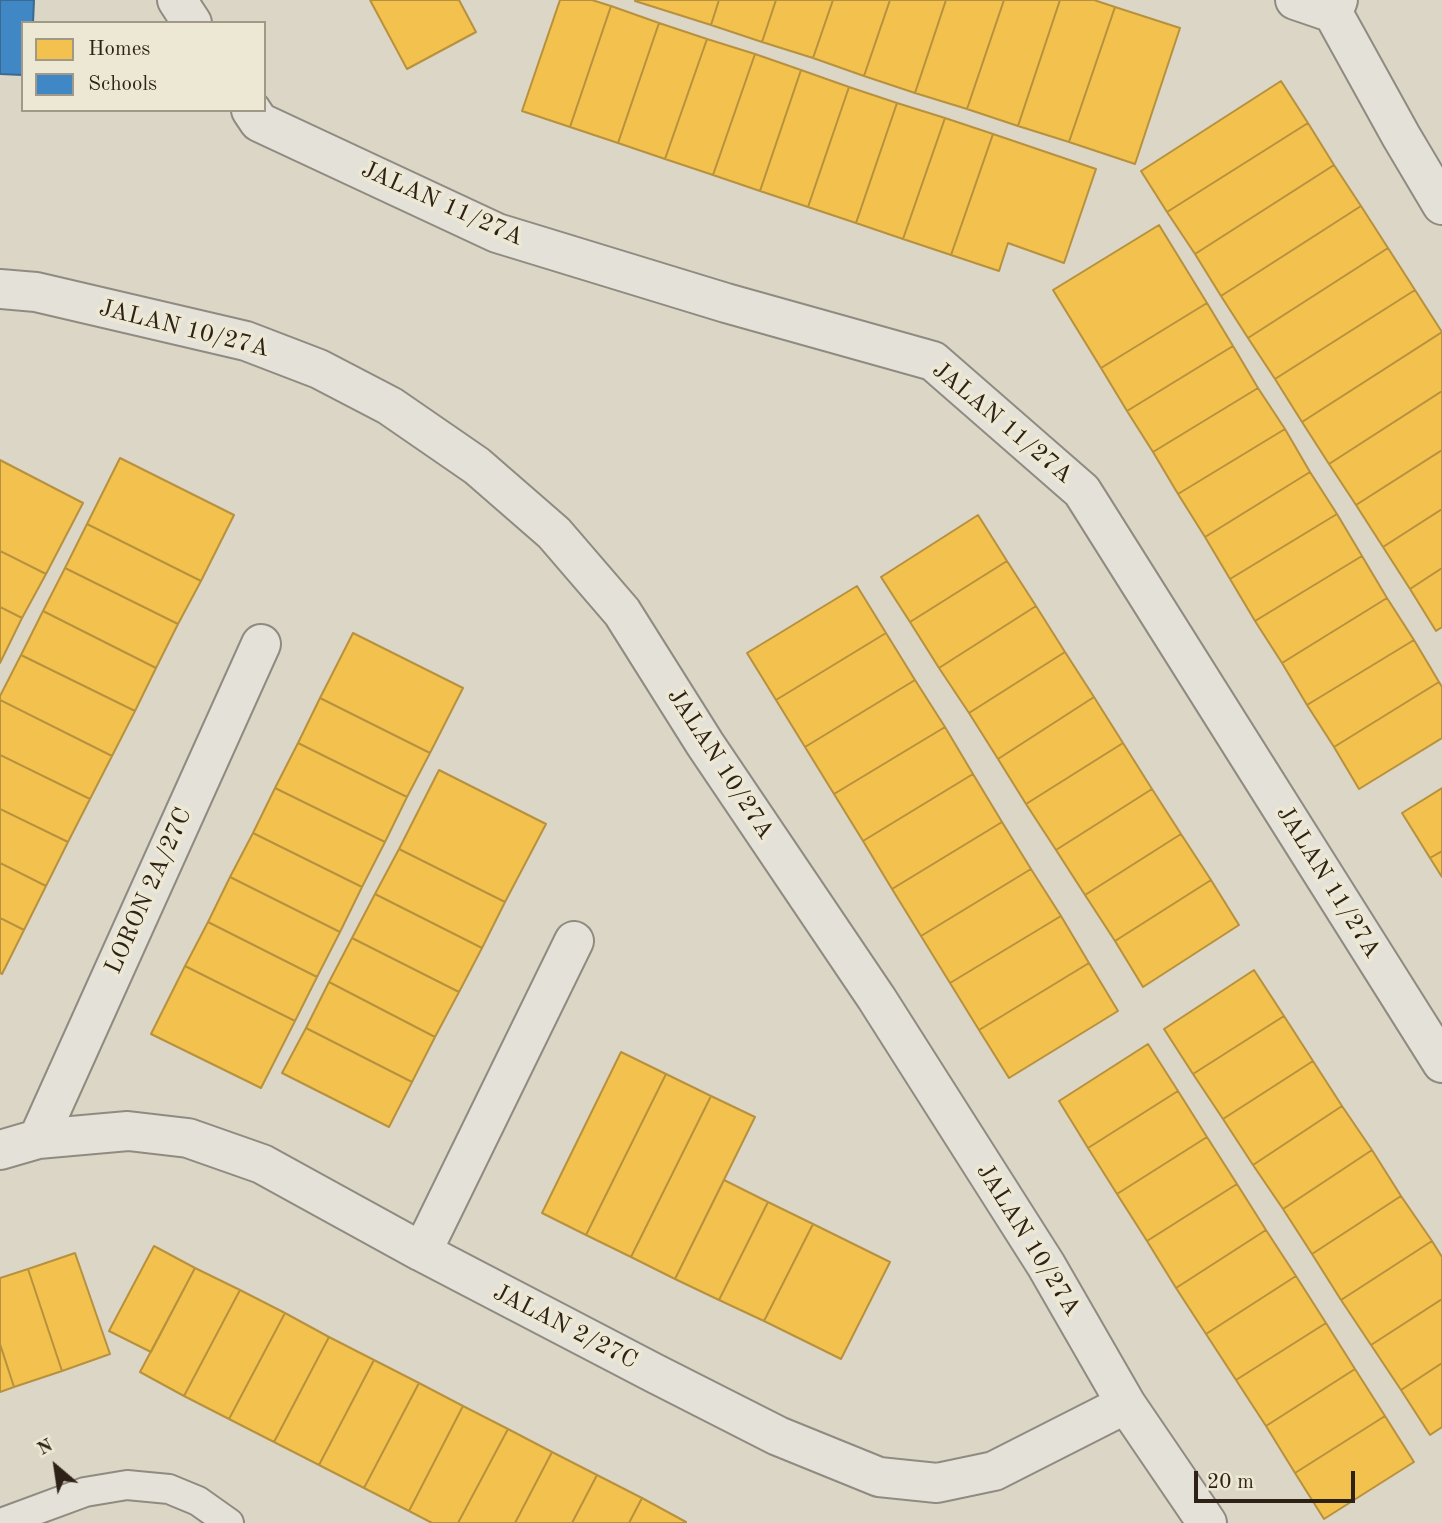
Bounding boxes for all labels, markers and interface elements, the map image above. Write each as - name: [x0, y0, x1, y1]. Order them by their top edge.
- legend: [21, 21, 266, 112]
- text: Homes: [88, 39, 150, 60]
- text: Schools: [88, 74, 157, 95]
- street label: JALAN 11/27A: [357, 155, 527, 253]
- street label: JALAN 10/27A: [96, 294, 272, 364]
- street label: JALAN 11/27A: [926, 356, 1078, 490]
- street label: JALAN 10/27A: [660, 683, 780, 845]
- street label: JALAN 11/27A: [1270, 801, 1386, 963]
- street label: LORON 2A/27C: [99, 803, 199, 979]
- street label: JALAN 10/27A: [970, 1159, 1086, 1321]
- street label: JALAN 2/27C: [488, 1278, 642, 1376]
- north arrow: [21, 1432, 91, 1502]
- text: N: [35, 1436, 57, 1460]
- scale bar: [1197, 1456, 1358, 1500]
- text: 20 m: [1207, 1472, 1254, 1493]

